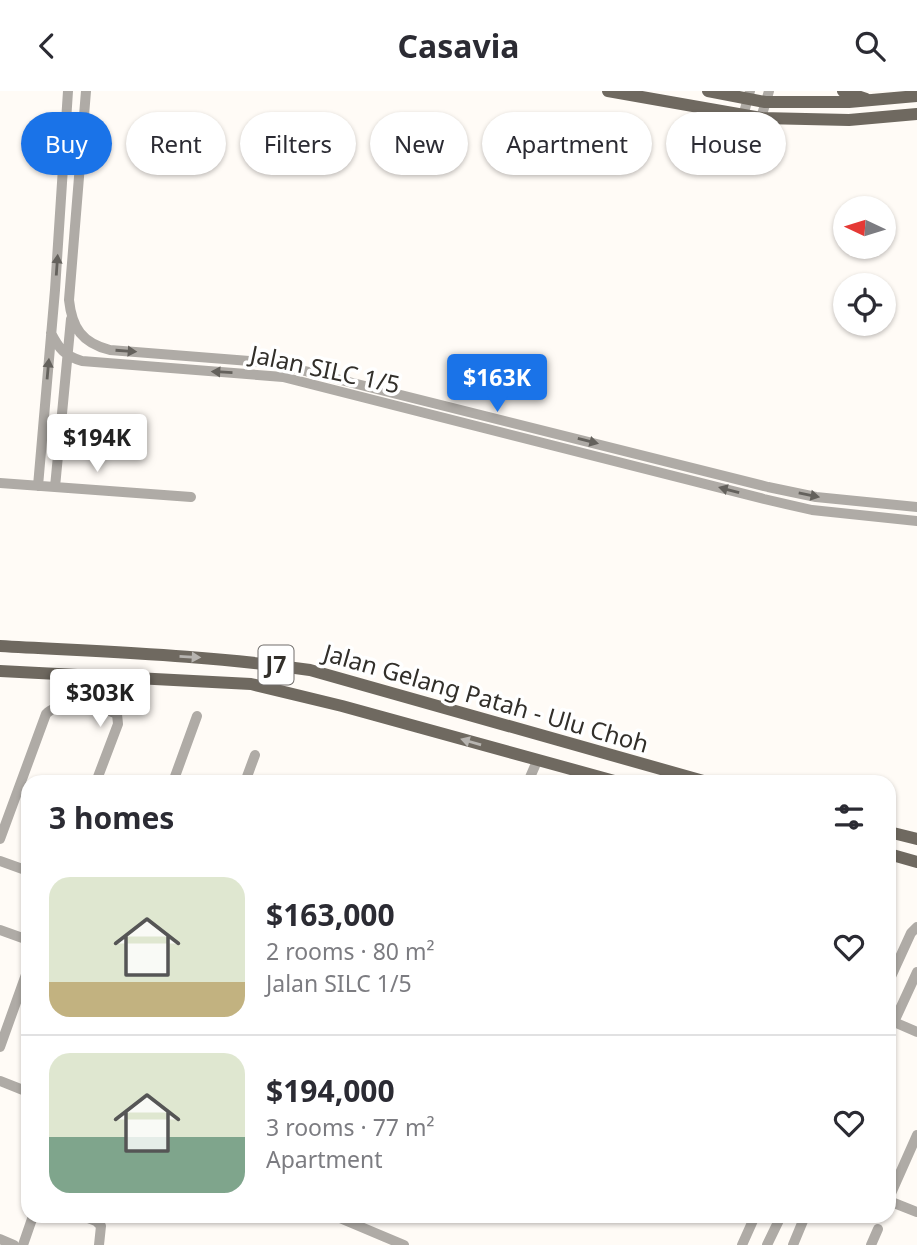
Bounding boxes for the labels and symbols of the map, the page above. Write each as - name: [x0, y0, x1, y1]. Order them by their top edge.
- north arrow: [833, 196, 896, 259]
- one-way arrow: [52, 254, 63, 276]
- street label: Jalan SILC 1/5: [246, 336, 403, 400]
- one-way arrow: [115, 346, 137, 357]
- pin: $163K: [448, 355, 546, 414]
- one-way arrow: [43, 358, 54, 380]
- one-way arrow: [211, 366, 233, 377]
- pin: $194K: [48, 415, 146, 474]
- one-way arrow: [577, 436, 599, 447]
- one-way arrow: [718, 484, 740, 495]
- one-way arrow: [798, 490, 820, 501]
- street label: Jalan Gelang Patah - Ulu Choh: [318, 635, 653, 760]
- road number: J7: [258, 645, 294, 685]
- one-way arrow: [180, 652, 202, 663]
- pin: $303K: [51, 669, 149, 729]
- one-way arrow: [460, 737, 481, 747]

